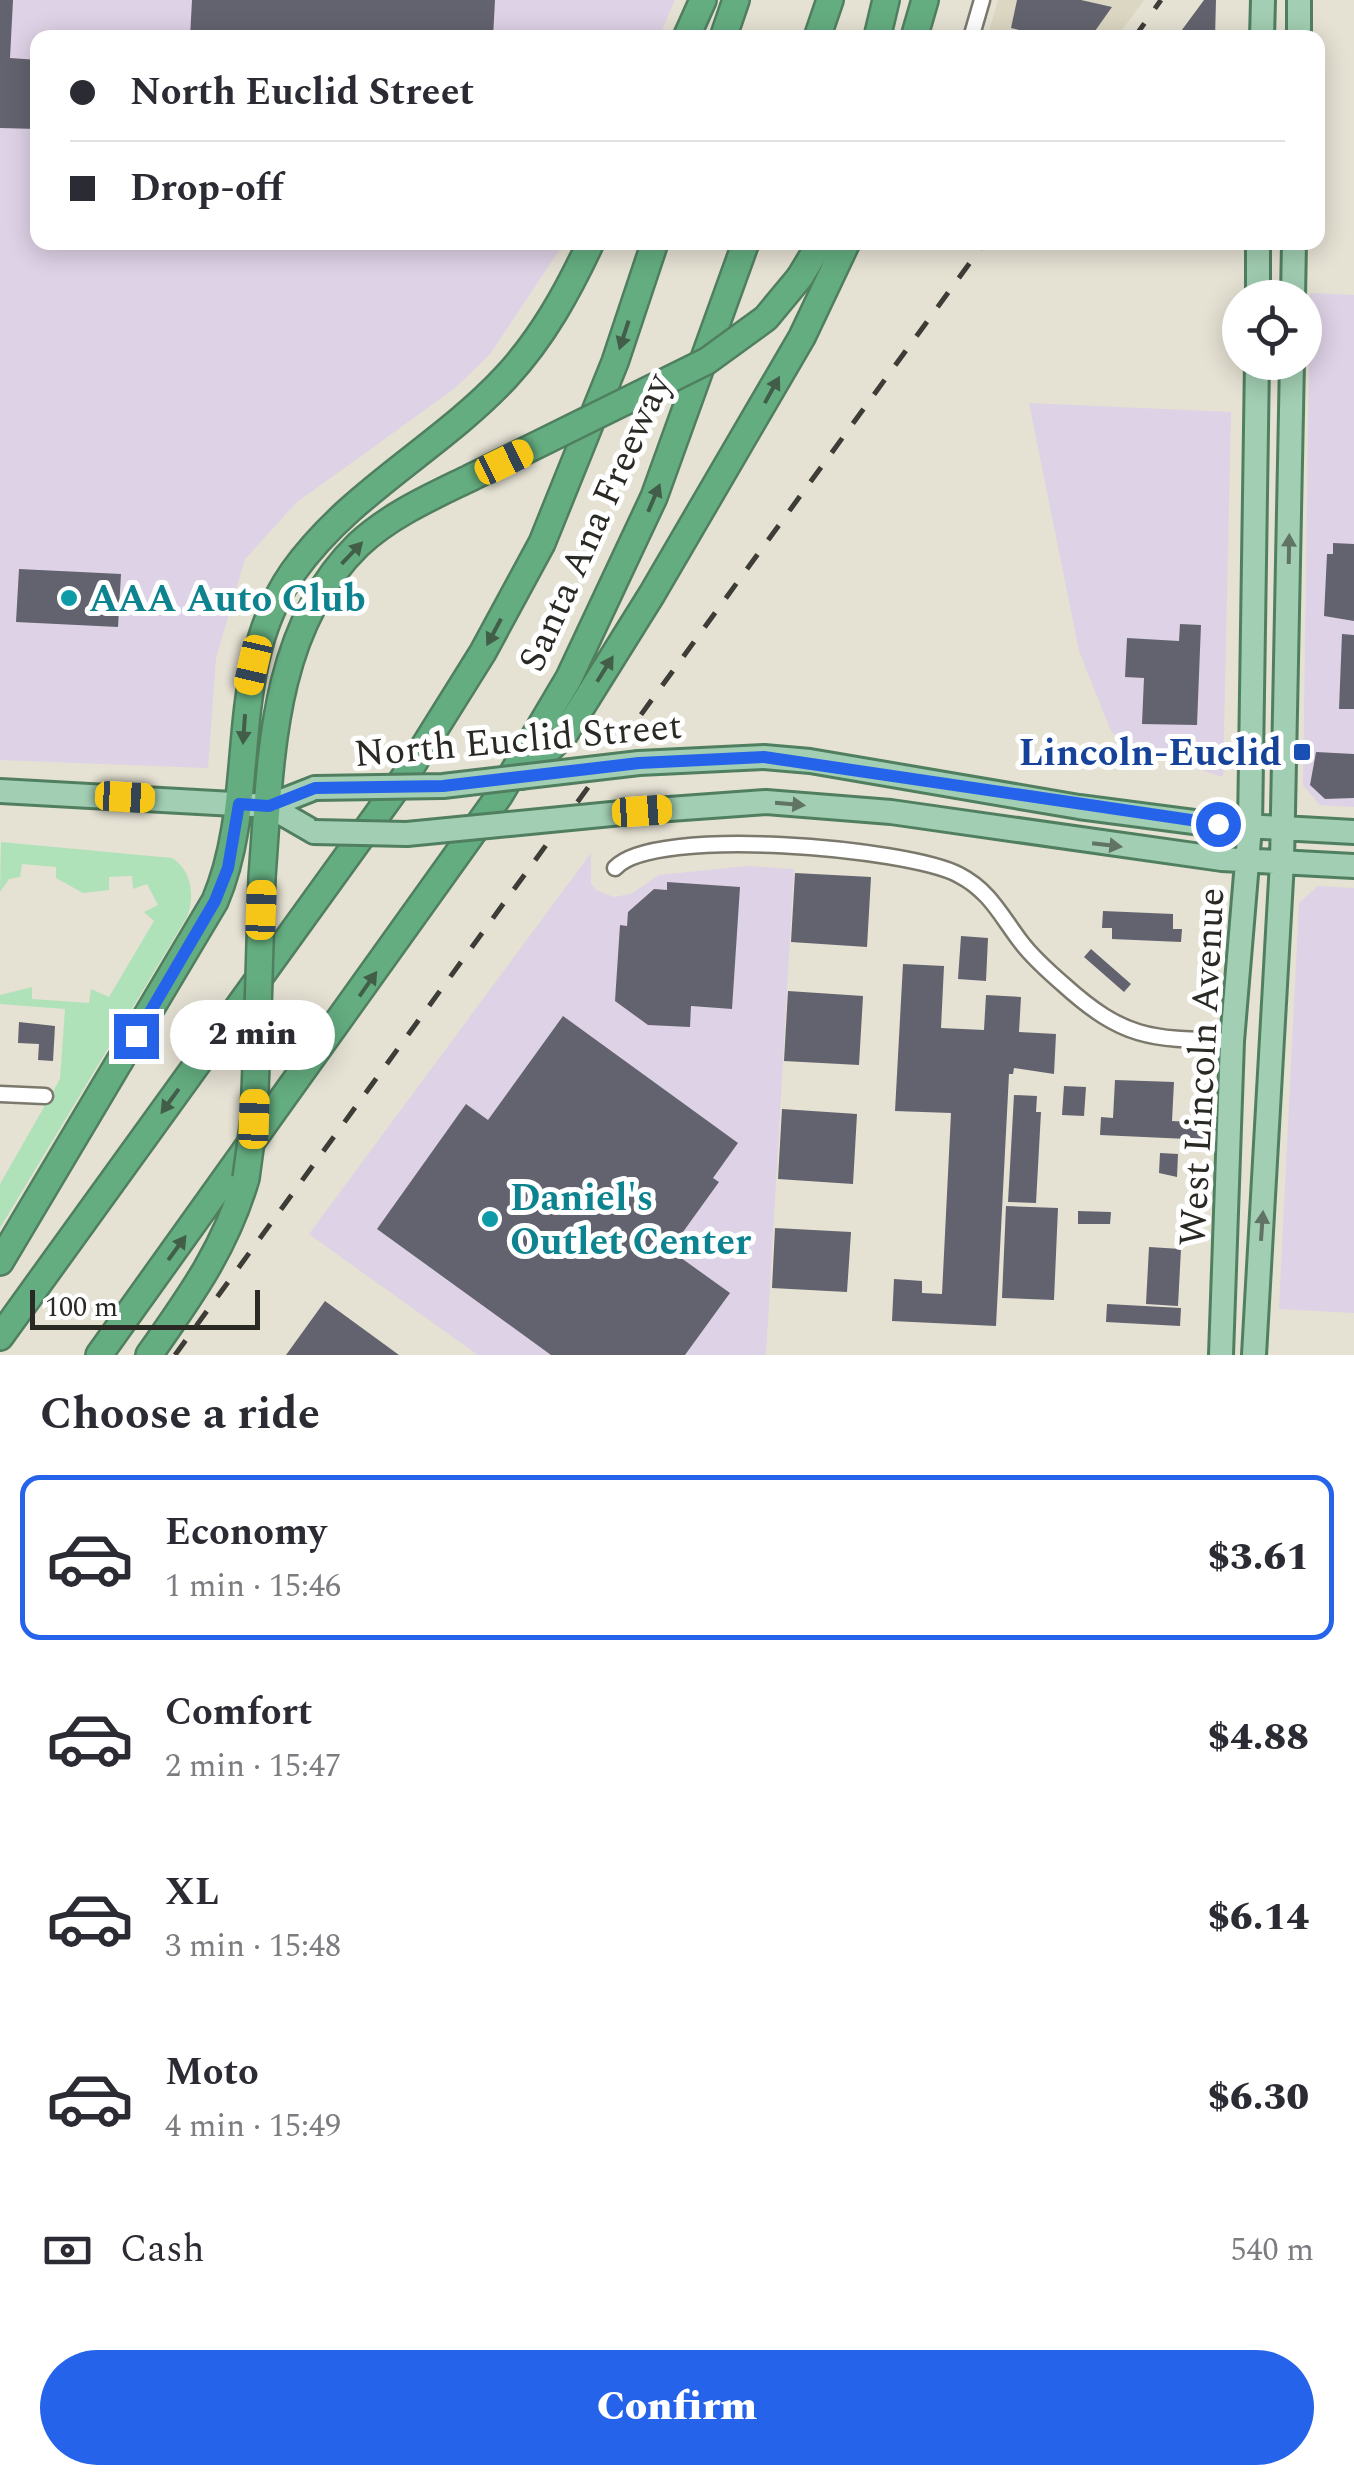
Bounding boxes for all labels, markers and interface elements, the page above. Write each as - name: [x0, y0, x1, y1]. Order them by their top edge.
- text: North Euclid Street: [130, 64, 474, 122]
- text: Drop-off: [130, 160, 284, 218]
- map controls: [1222, 280, 1322, 380]
- button: locate: [1222, 280, 1322, 380]
- one-way arrow: [615, 320, 630, 350]
- street label: Santa Ana Freeway: [504, 363, 688, 681]
- one-way arrow: [763, 375, 780, 404]
- car: [470, 435, 538, 489]
- one-way arrow: [646, 483, 662, 513]
- one-way arrow: [1281, 532, 1297, 564]
- one-way arrow: [339, 542, 363, 566]
- place label: AAA Auto Club: [89, 571, 366, 629]
- marker: AAA Auto Club: [58, 587, 80, 609]
- one-way arrow: [486, 618, 503, 647]
- car: [232, 632, 274, 698]
- one-way arrow: [596, 655, 613, 683]
- street label: North Euclid Street: [352, 698, 685, 784]
- one-way arrow: [236, 714, 252, 746]
- place label: Lincoln-Euclid: [1019, 725, 1282, 783]
- marker: Lincoln-Euclid: [1291, 741, 1313, 763]
- car: [94, 780, 156, 814]
- car: [611, 794, 673, 828]
- one-way arrow: [775, 797, 807, 813]
- route start: [1196, 802, 1241, 847]
- one-way arrow: [1092, 837, 1124, 853]
- car: [245, 879, 277, 941]
- street label: West Lincoln Avenue: [1165, 886, 1241, 1248]
- one-way arrow: [357, 971, 377, 998]
- callout: 2 min: [171, 1001, 336, 1071]
- text: 2 min: [208, 1010, 297, 1059]
- route end: [114, 1014, 159, 1059]
- one-way arrow: [161, 1088, 181, 1114]
- car: [238, 1088, 270, 1150]
- place label: Daniel's Outlet Center: [510, 1170, 752, 1272]
- marker: Daniel's Outlet Center: [479, 1208, 501, 1230]
- one-way arrow: [1254, 1210, 1270, 1242]
- one-way arrow: [167, 1235, 186, 1261]
- scale bar: [30, 1285, 260, 1330]
- text: 100 m: [45, 1286, 118, 1329]
- text: Choose a ride: [40, 1380, 320, 1449]
- text: Economy: [165, 1504, 326, 1562]
- icon: car: [45, 1513, 135, 1603]
- text: $3.61: [1207, 1529, 1309, 1587]
- text: 1 min · 15:46: [165, 1562, 341, 1611]
- text: Comfort: [165, 1684, 312, 1742]
- icon: car: [45, 1693, 135, 1783]
- text: $4.88: [1207, 1709, 1309, 1767]
- text: 2 min · 15:47: [165, 1742, 341, 1791]
- text: XL: [165, 1864, 219, 1922]
- icon: car: [45, 1873, 135, 1963]
- text: $6.14: [1207, 1889, 1309, 1947]
- text: 3 min · 15:48: [165, 1922, 341, 1971]
- text: Moto: [165, 2044, 259, 2102]
- icon: car: [45, 2053, 135, 2143]
- text: $6.30: [1207, 2069, 1309, 2127]
- text: 4 min · 15:49: [165, 2102, 341, 2151]
- text: Cash: [120, 2221, 205, 2279]
- icon: cash: [40, 2223, 95, 2278]
- text: 540 m: [1230, 2226, 1314, 2275]
- button: Confirm: [40, 2350, 1314, 2465]

